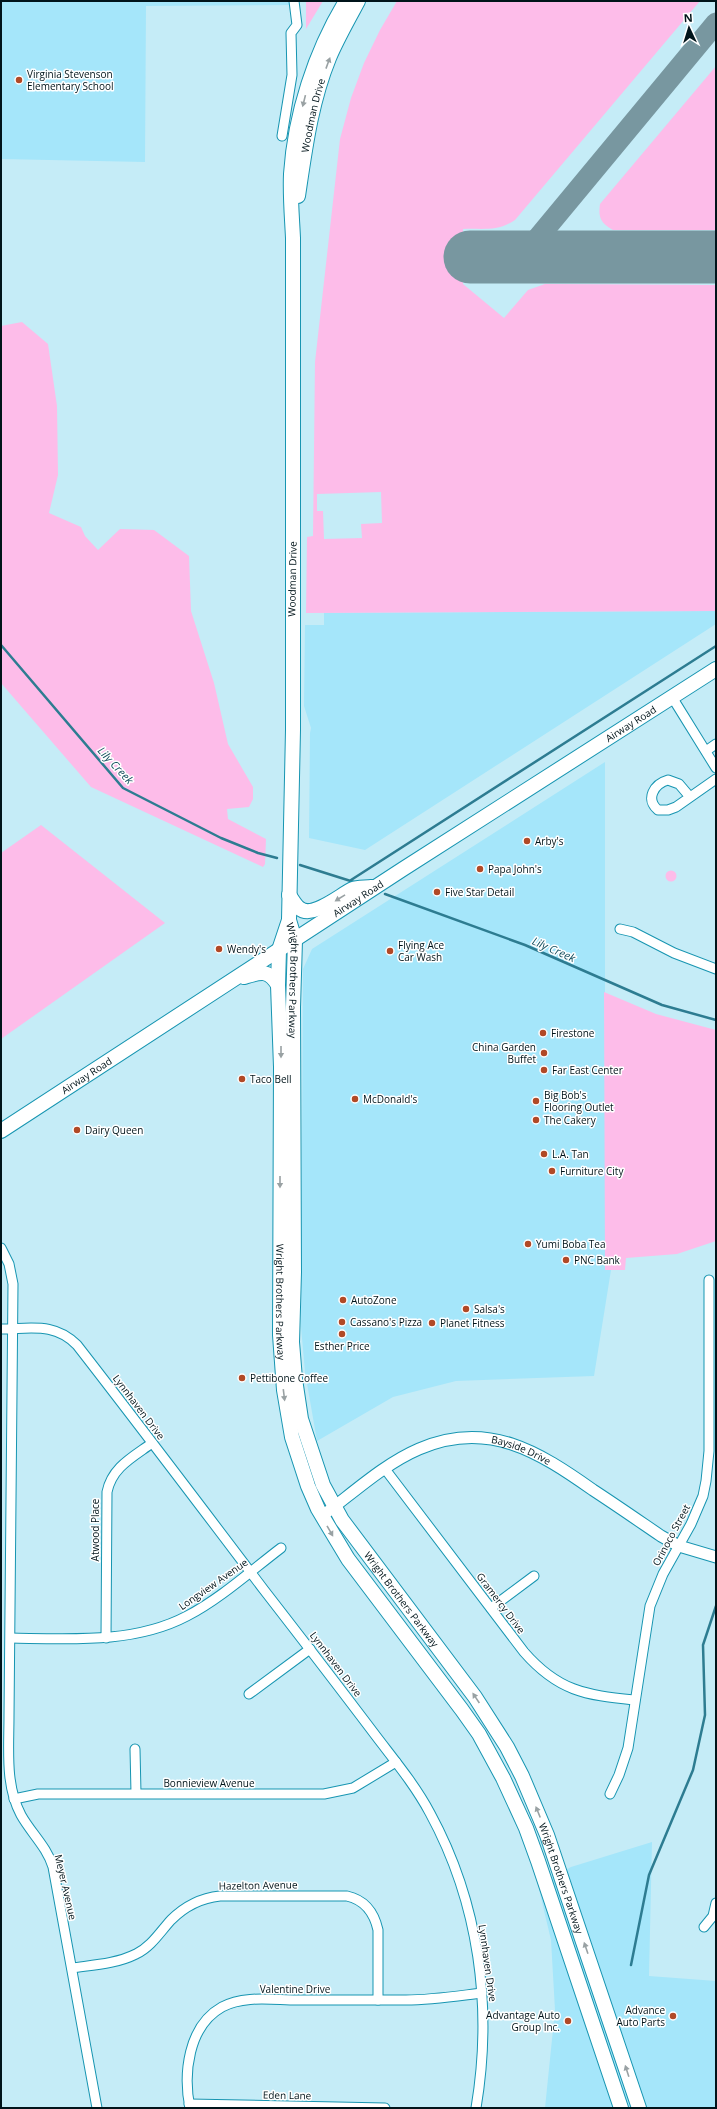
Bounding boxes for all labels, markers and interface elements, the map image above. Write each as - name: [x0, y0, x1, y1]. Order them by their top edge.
- north arrow: [669, 8, 709, 48]
- text: N: [683, 10, 693, 25]
- one-way arrow: [325, 56, 331, 68]
- place label: Virginia Stevenson Elementary School: [27, 67, 113, 93]
- marker: Virginia Stevenson Elementary School: [14, 75, 24, 85]
- street label: Woodman Drive: [298, 76, 328, 153]
- one-way arrow: [300, 95, 306, 107]
- street label: Woodman Drive: [284, 541, 300, 617]
- street label: Airway Road: [603, 702, 659, 745]
- water label: Lily Creek: [95, 743, 138, 787]
- place label: Arby's: [535, 834, 564, 848]
- marker: Arby's: [522, 836, 532, 846]
- place label: Papa John's: [488, 862, 542, 876]
- marker: Papa John's: [475, 864, 485, 874]
- street label: Airway Road: [330, 877, 386, 920]
- place label: Five Star Detail: [445, 885, 514, 899]
- marker: Five Star Detail: [432, 887, 442, 897]
- one-way arrow: [334, 894, 346, 901]
- street label: Wright Brothers Parkway: [283, 921, 302, 1039]
- water label: Lily Creek: [530, 933, 579, 965]
- place label: Flying Ace Car Wash: [398, 938, 444, 964]
- place label: Wendy's: [227, 942, 266, 956]
- marker: Wendy's: [214, 944, 224, 954]
- marker: Flying Ace Car Wash: [385, 946, 395, 956]
- place label: Firestone: [551, 1026, 595, 1040]
- marker: Firestone: [538, 1028, 548, 1038]
- place label: China Garden Buffet: [472, 1040, 536, 1066]
- one-way arrow: [278, 1046, 284, 1059]
- marker: China Garden Buffet: [539, 1048, 549, 1058]
- street label: Airway Road: [58, 1054, 114, 1097]
- place label: Far East Center: [552, 1063, 623, 1077]
- marker: Far East Center: [539, 1065, 549, 1075]
- place label: Taco Bell: [250, 1072, 292, 1086]
- marker: Taco Bell: [237, 1074, 247, 1084]
- place label: Big Bob's Flooring Outlet: [544, 1088, 614, 1114]
- place label: McDonald's: [363, 1092, 418, 1106]
- marker: McDonald's: [350, 1094, 360, 1104]
- marker: Big Bob's Flooring Outlet: [531, 1096, 541, 1106]
- place label: The Cakery: [544, 1113, 597, 1127]
- marker: The Cakery: [531, 1115, 541, 1125]
- place label: Dairy Queen: [85, 1123, 143, 1137]
- marker: Dairy Queen: [72, 1125, 82, 1135]
- place label: L.A. Tan: [552, 1147, 589, 1161]
- marker: L.A. Tan: [539, 1149, 549, 1159]
- place label: Furniture City: [560, 1164, 624, 1178]
- marker: Furniture City: [547, 1166, 557, 1176]
- one-way arrow: [277, 1176, 283, 1189]
- place label: Yumi Boba Tea: [536, 1237, 606, 1251]
- marker: Yumi Boba Tea: [523, 1239, 533, 1249]
- street label: Wright Brothers Parkway: [273, 1244, 289, 1362]
- place label: PNC Bank: [574, 1253, 621, 1267]
- marker: PNC Bank: [561, 1255, 571, 1265]
- place label: AutoZone: [351, 1293, 397, 1307]
- marker: AutoZone: [338, 1295, 348, 1305]
- place label: Salsa's: [474, 1302, 505, 1316]
- marker: Salsa's: [461, 1304, 471, 1314]
- place label: Cassano's Pizza: [350, 1315, 422, 1329]
- place label: Planet Fitness: [440, 1316, 505, 1330]
- marker: Cassano's Pizza: [337, 1317, 347, 1327]
- marker: Planet Fitness: [427, 1318, 437, 1328]
- marker: Esther Price: [337, 1329, 347, 1339]
- place label: Esther Price: [314, 1339, 370, 1353]
- place label: Pettibone Coffee: [250, 1371, 328, 1385]
- street label: Lynnhaven Drive: [110, 1372, 168, 1443]
- marker: Pettibone Coffee: [237, 1373, 247, 1383]
- one-way arrow: [281, 1389, 287, 1402]
- street label: Bayside Drive: [490, 1432, 554, 1468]
- street label: Atwood Place: [88, 1498, 102, 1561]
- street label: Orinoco Street: [649, 1501, 693, 1568]
- one-way arrow: [327, 1525, 334, 1537]
- street label: Wright Brothers Parkway: [361, 1549, 443, 1651]
- street label: Longview Avenue: [176, 1555, 251, 1613]
- street label: Gramercy Drive: [474, 1570, 529, 1637]
- street label: Lynnhaven Drive: [307, 1629, 365, 1700]
- one-way arrow: [472, 1693, 480, 1703]
- street label: Bonnieview Avenue: [163, 1776, 255, 1790]
- one-way arrow: [535, 1806, 541, 1817]
- street label: Wright Brothers Parkway: [536, 1821, 587, 1936]
- street label: Meyer Avenue: [52, 1853, 80, 1921]
- street label: Hazelton Avenue: [218, 1877, 298, 1893]
- street label: Lynnhaven Drive: [476, 1923, 500, 2003]
- one-way arrow: [583, 1941, 589, 1953]
- street label: Valentine Drive: [260, 1982, 331, 1996]
- place label: Advance Auto Parts: [616, 2003, 665, 2029]
- place label: Advantage Auto Group Inc.: [486, 2008, 560, 2034]
- marker: Advance Auto Parts: [668, 2011, 678, 2021]
- marker: Advantage Auto Group Inc.: [563, 2016, 573, 2026]
- one-way arrow: [624, 2065, 630, 2077]
- street label: Eden Lane: [263, 2088, 312, 2102]

